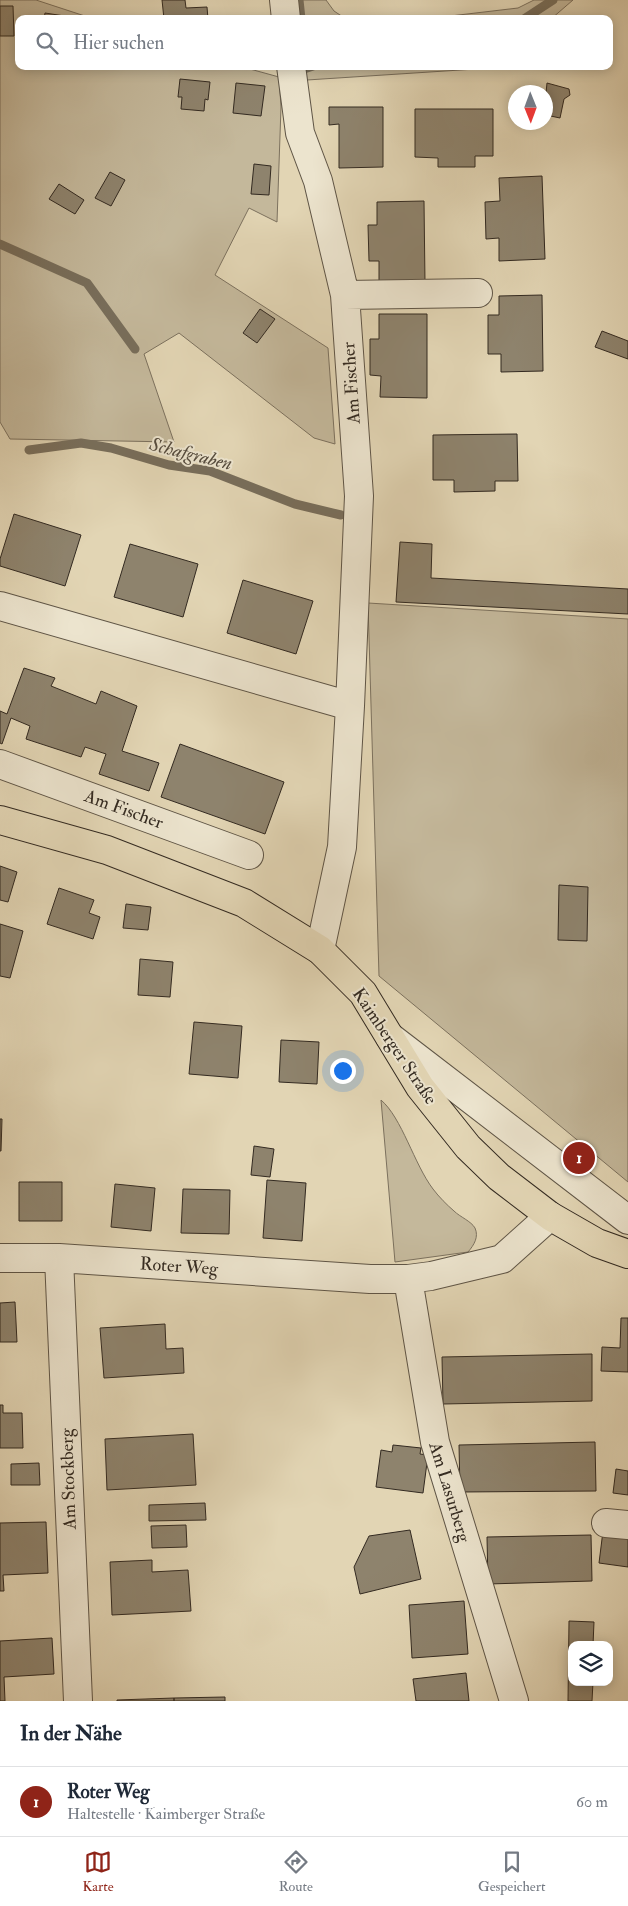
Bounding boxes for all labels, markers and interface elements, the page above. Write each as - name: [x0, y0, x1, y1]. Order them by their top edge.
- search box: [15, 15, 613, 70]
- icon: search: [33, 29, 61, 57]
- text: Hier suchen: [73, 31, 164, 55]
- north arrow: [508, 85, 553, 130]
- street label: Am Fischer: [337, 341, 366, 426]
- water label: Schafgraben: [146, 432, 235, 476]
- street label: Am Fischer: [80, 784, 167, 834]
- street label: Kaimberger Straße: [347, 984, 442, 1109]
- your location: [330, 1058, 356, 1084]
- pin: 1: [563, 1139, 595, 1177]
- street label: Roter Weg: [139, 1252, 220, 1281]
- street label: Am Stockberg: [55, 1427, 82, 1531]
- street label: Am Lasurberg: [423, 1438, 476, 1546]
- map controls: [568, 1641, 613, 1686]
- button: layers: [568, 1641, 613, 1686]
- text: In der Nähe: [20, 1720, 122, 1747]
- text: Roter Weg: [67, 1780, 150, 1804]
- text: 1: [33, 1792, 39, 1812]
- text: 60 m: [576, 1792, 608, 1812]
- text: Haltestelle · Kaimberger Straße: [67, 1804, 265, 1824]
- tab: Karte: [83, 1848, 114, 1895]
- tab: Route: [279, 1848, 313, 1895]
- tab: Gespeichert: [478, 1848, 545, 1895]

